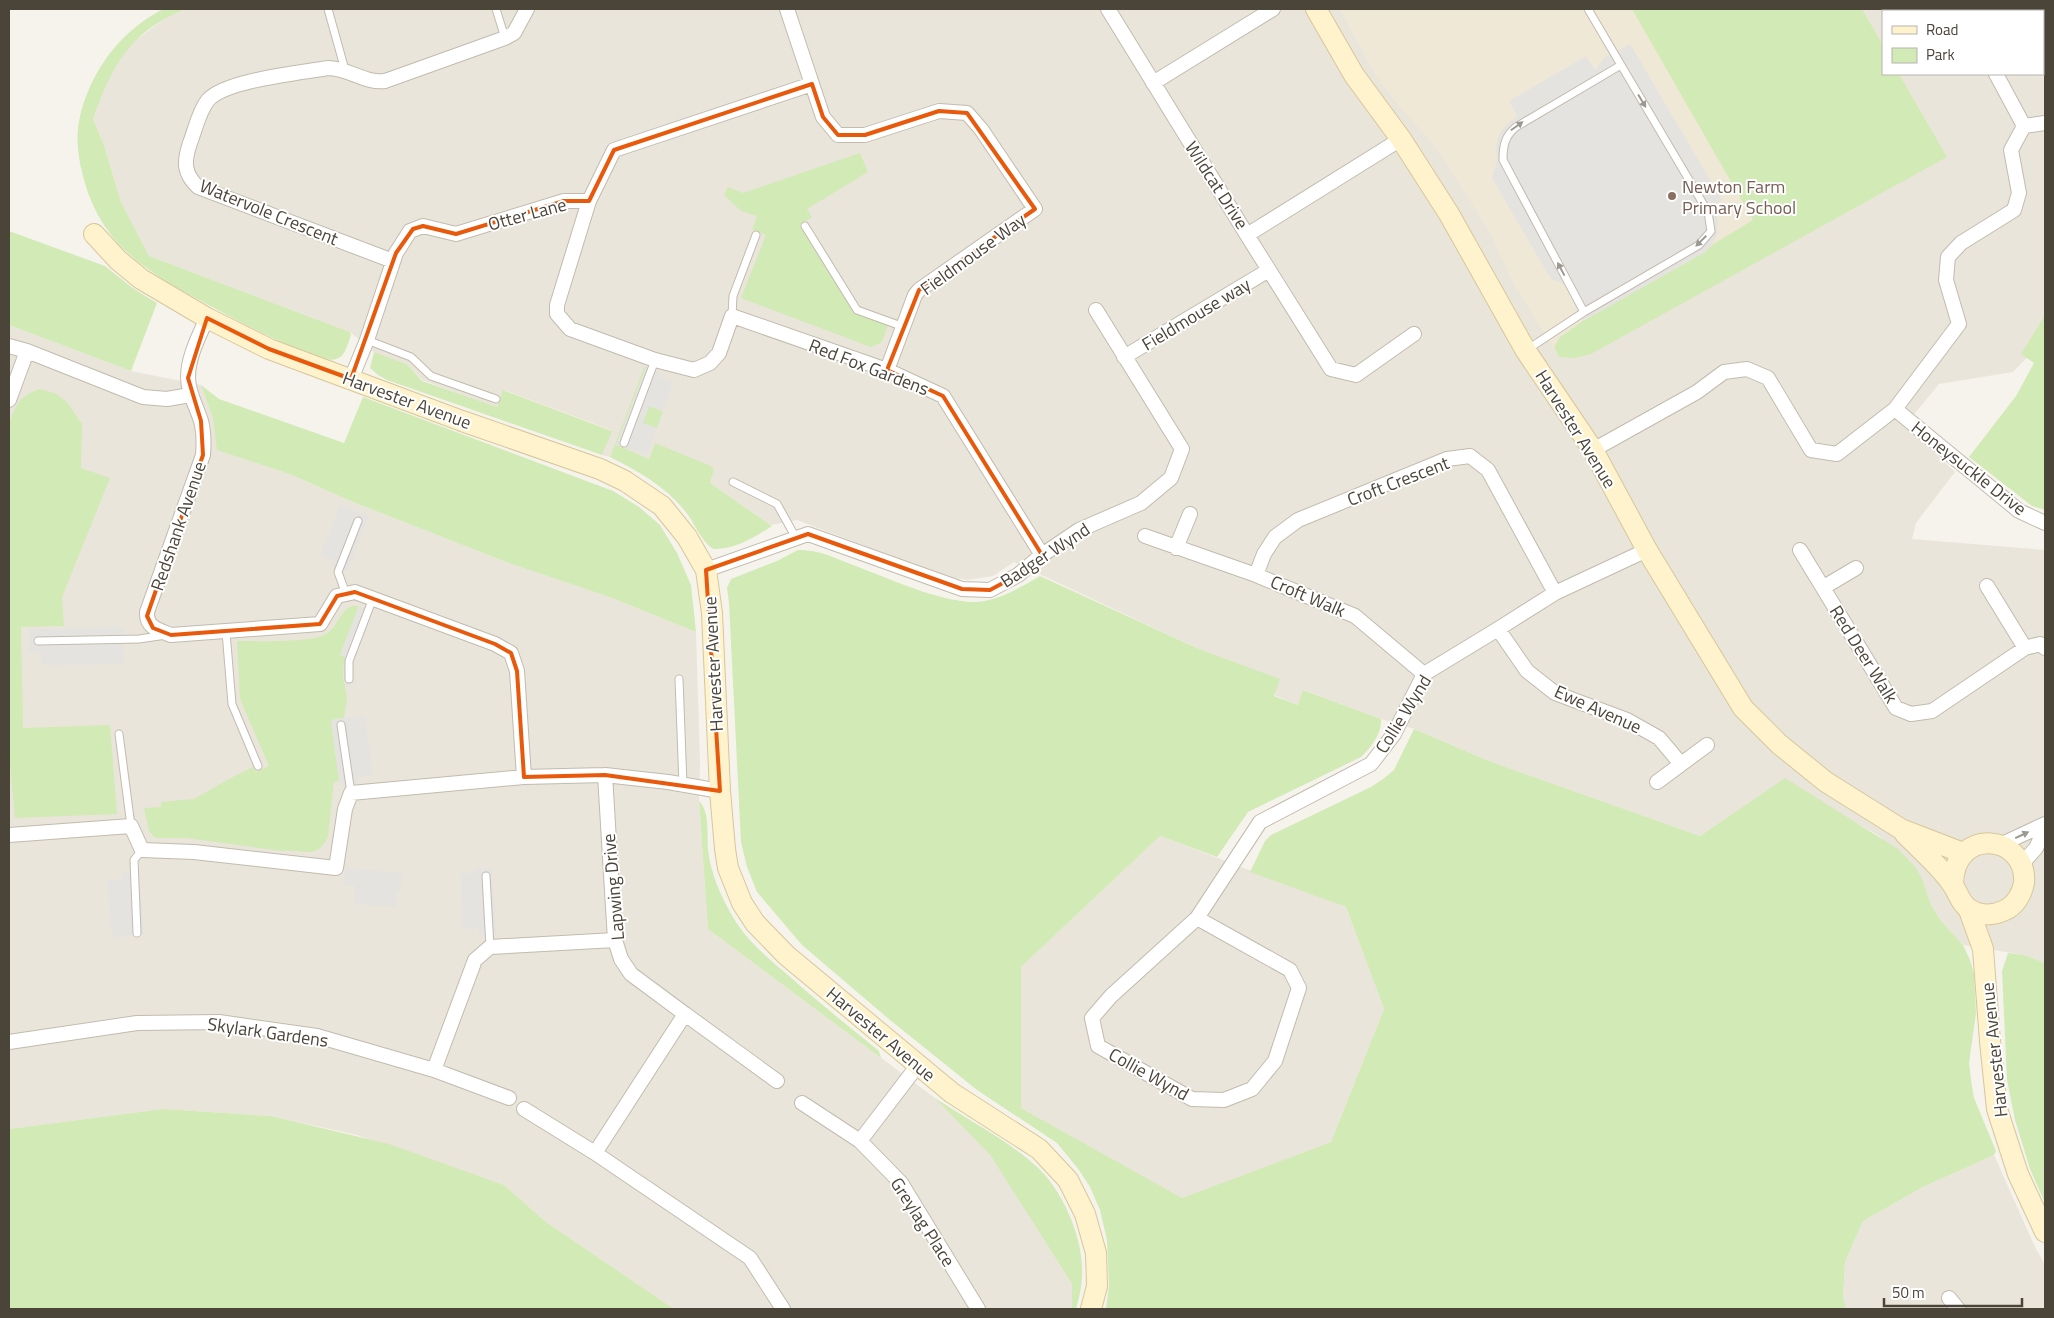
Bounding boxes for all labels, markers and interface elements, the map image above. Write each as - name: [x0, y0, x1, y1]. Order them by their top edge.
- legend: [1882, 10, 2044, 75]
- text: Road: [1926, 18, 1958, 41]
- text: Park: [1926, 43, 1955, 66]
- one-way arrow: [1638, 94, 1647, 107]
- one-way arrow: [1511, 121, 1524, 131]
- street label: Wildcat Drive: [1178, 136, 1256, 234]
- street label: Watervole Crescent: [196, 172, 343, 252]
- place label: Newton Farm Primary School: [1682, 173, 1796, 221]
- marker: Newton Farm Primary School: [1666, 190, 1678, 202]
- street label: Otter Lane: [485, 191, 569, 237]
- street label: Fieldmouse Way: [914, 206, 1032, 302]
- one-way arrow: [1695, 235, 1707, 247]
- one-way arrow: [1557, 262, 1565, 276]
- street label: Fieldmouse way: [1136, 271, 1256, 357]
- street label: Red Fox Gardens: [805, 332, 933, 402]
- street label: Harvester Avenue: [339, 364, 475, 436]
- street label: Harvester Avenue: [1529, 364, 1623, 494]
- street label: Honeysuckle Drive: [1906, 414, 2032, 522]
- street label: Croft Crescent: [1343, 449, 1454, 513]
- street label: Redshank Avenue: [143, 458, 213, 594]
- street label: Badger Wynd: [995, 516, 1095, 594]
- street label: Croft Walk: [1266, 568, 1350, 624]
- street label: Harvester Avenue: [696, 596, 730, 732]
- street label: Red Deer Walk: [1823, 600, 1905, 709]
- street label: Collie Wynd: [1368, 669, 1438, 759]
- street label: Ewe Avenue: [1550, 678, 1646, 740]
- one-way arrow: [2015, 830, 2030, 839]
- street label: Lapwing Drive: [595, 833, 631, 941]
- street label: Harvester Avenue: [821, 980, 941, 1088]
- street label: Harvester Avenue: [1974, 981, 2014, 1119]
- street label: Skylark Gardens: [206, 1010, 330, 1054]
- street label: Collie Wynd: [1104, 1041, 1194, 1107]
- street label: Greylag Place: [884, 1172, 962, 1272]
- scale bar: [1884, 1276, 2022, 1308]
- text: 50 m: [1892, 1281, 1925, 1304]

